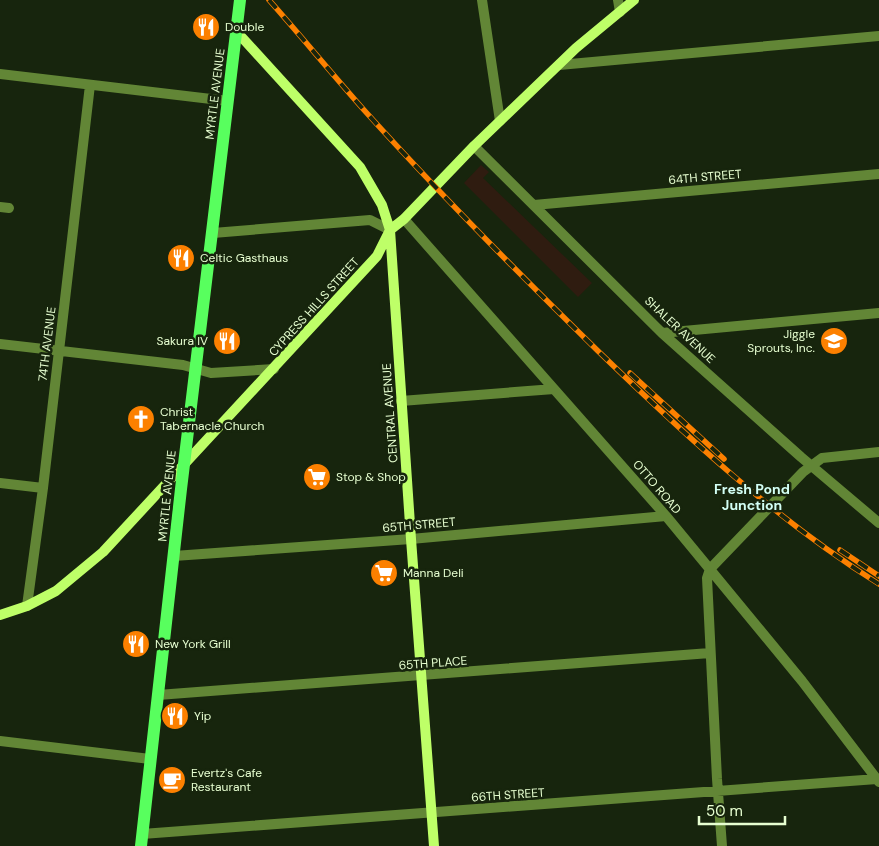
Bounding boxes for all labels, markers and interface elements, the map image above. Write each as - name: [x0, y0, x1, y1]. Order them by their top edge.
- restaurant icon: Double: [191, 12, 221, 42]
- place label: Double: [225, 19, 264, 35]
- street label: MYRTLE AVENUE: [201, 47, 229, 141]
- street label: 64TH STREET: [668, 166, 742, 188]
- restaurant icon: Celtic Gasthaus: [166, 243, 196, 273]
- place label: Celtic Gasthaus: [200, 250, 288, 266]
- street label: CYPRESS HILLS STREET: [265, 254, 363, 360]
- street label: SHALER AVENUE: [641, 293, 719, 367]
- street label: 74TH AVENUE: [34, 306, 60, 382]
- restaurant icon: Sakura IV: [212, 326, 242, 356]
- place label: Jiggle Sprouts, Inc.: [747, 326, 815, 356]
- school or university icon: Jiggle Sprouts, Inc.: [819, 326, 849, 356]
- place label: Sakura IV: [157, 333, 208, 349]
- street label: CENTRAL AVENUE: [379, 363, 401, 463]
- church icon: Christ Tabernacle Church: [126, 404, 156, 434]
- place label: Christ Tabernacle Church: [160, 404, 265, 434]
- street label: MYRTLE AVENUE: [154, 449, 180, 542]
- street label: OTTO ROAD: [629, 457, 685, 517]
- supermarket icon: Stop & Shop: [302, 462, 332, 492]
- place label: Stop & Shop: [336, 469, 406, 485]
- district label: Fresh Pond Junction: [714, 480, 790, 514]
- street label: 65TH STREET: [382, 514, 457, 536]
- supermarket icon: Manna Deli: [369, 558, 399, 588]
- place label: Manna Deli: [403, 565, 464, 581]
- restaurant icon: New York Grill: [121, 629, 151, 659]
- place label: New York Grill: [155, 636, 231, 652]
- street label: 65TH PLACE: [398, 653, 468, 673]
- restaurant icon: Yip: [160, 701, 190, 731]
- place label: Yip: [194, 708, 211, 724]
- cafe icon: Evertz's Cafe Restaurant: [157, 765, 187, 795]
- place label: Evertz's Cafe Restaurant: [191, 765, 262, 795]
- street label: 66TH STREET: [471, 784, 546, 806]
- scale bar: [699, 794, 785, 826]
- text: 50 m: [706, 801, 743, 821]

